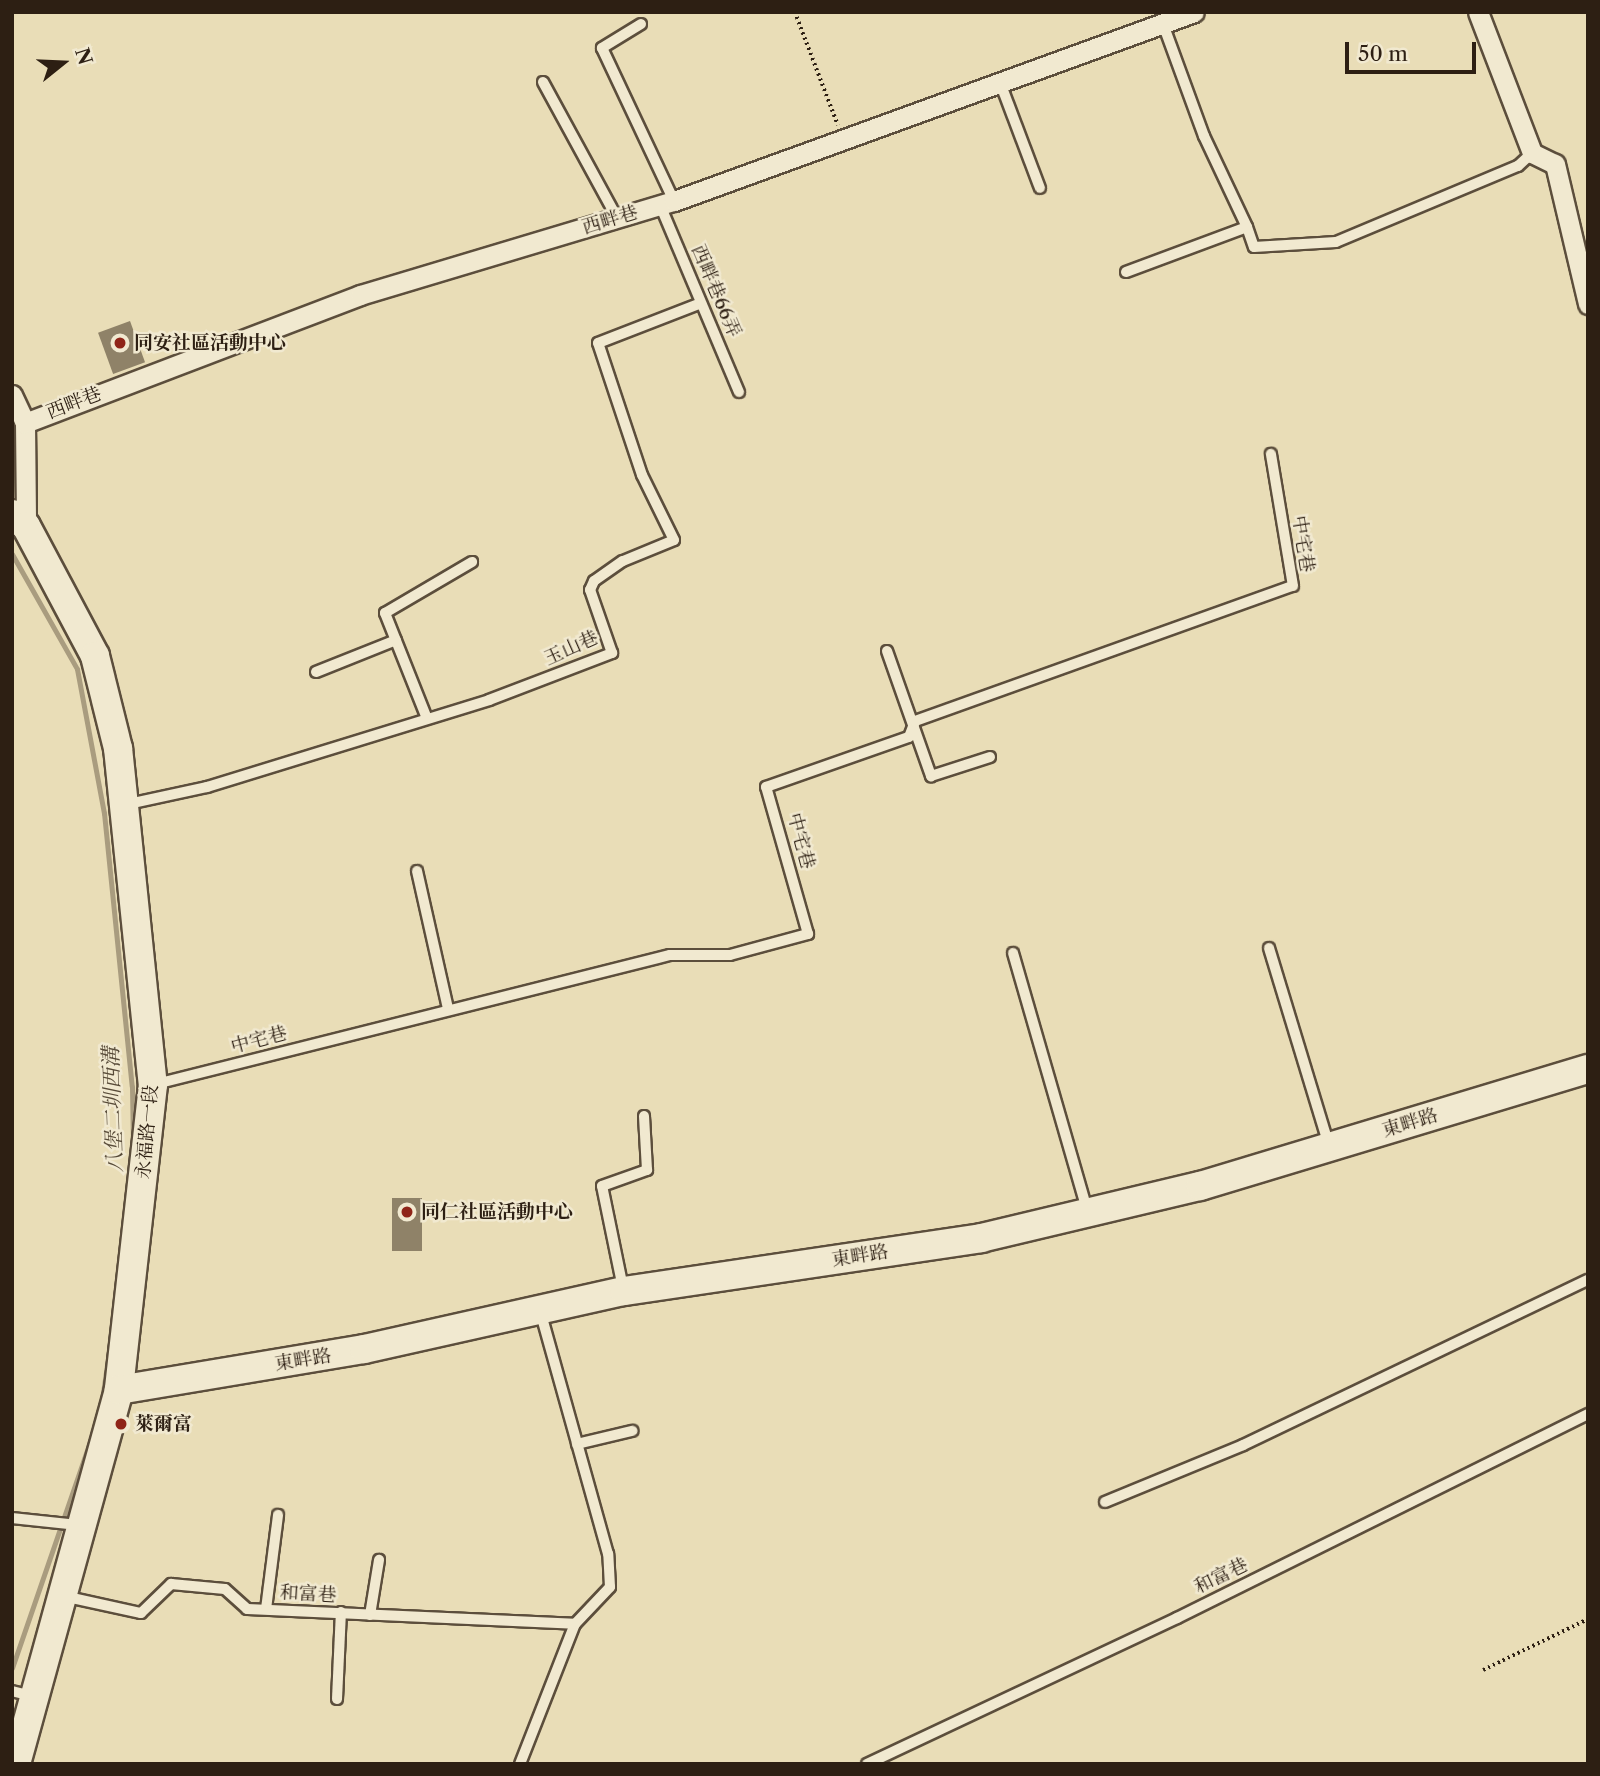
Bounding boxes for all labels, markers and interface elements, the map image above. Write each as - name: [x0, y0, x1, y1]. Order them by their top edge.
- north arrow: [28, 28, 98, 98]
- scale bar: [1348, 28, 1479, 72]
- text: 50 m: [1358, 41, 1408, 66]
- text: N: [70, 45, 97, 68]
- street label: 西畔巷: [579, 201, 641, 239]
- street label: 西畔巷66弄: [686, 241, 746, 341]
- place label: 同安社區活動中心: [134, 332, 286, 354]
- marker: 同安社區活動中心: [112, 335, 128, 351]
- street label: 西畔巷: [43, 382, 105, 424]
- street label: 中宅巷: [1287, 514, 1319, 574]
- street label: 玉山巷: [540, 626, 602, 670]
- street label: 中宅巷: [783, 811, 819, 871]
- street label: 中宅巷: [229, 1022, 289, 1058]
- water label: 八堡二圳西溝: [98, 1047, 128, 1173]
- street label: 永福路一段: [132, 1084, 162, 1180]
- street label: 東畔路: [1379, 1104, 1441, 1142]
- place label: 同仁社區活動中心: [421, 1201, 573, 1223]
- marker: 同仁社區活動中心: [399, 1204, 415, 1220]
- street label: 東畔路: [830, 1240, 890, 1272]
- street label: 東畔路: [273, 1344, 333, 1376]
- place label: 萊爾富: [135, 1413, 192, 1435]
- marker: 萊爾富: [113, 1416, 129, 1432]
- street label: 和富巷: [1190, 1553, 1252, 1599]
- street label: 和富巷: [279, 1581, 337, 1607]

